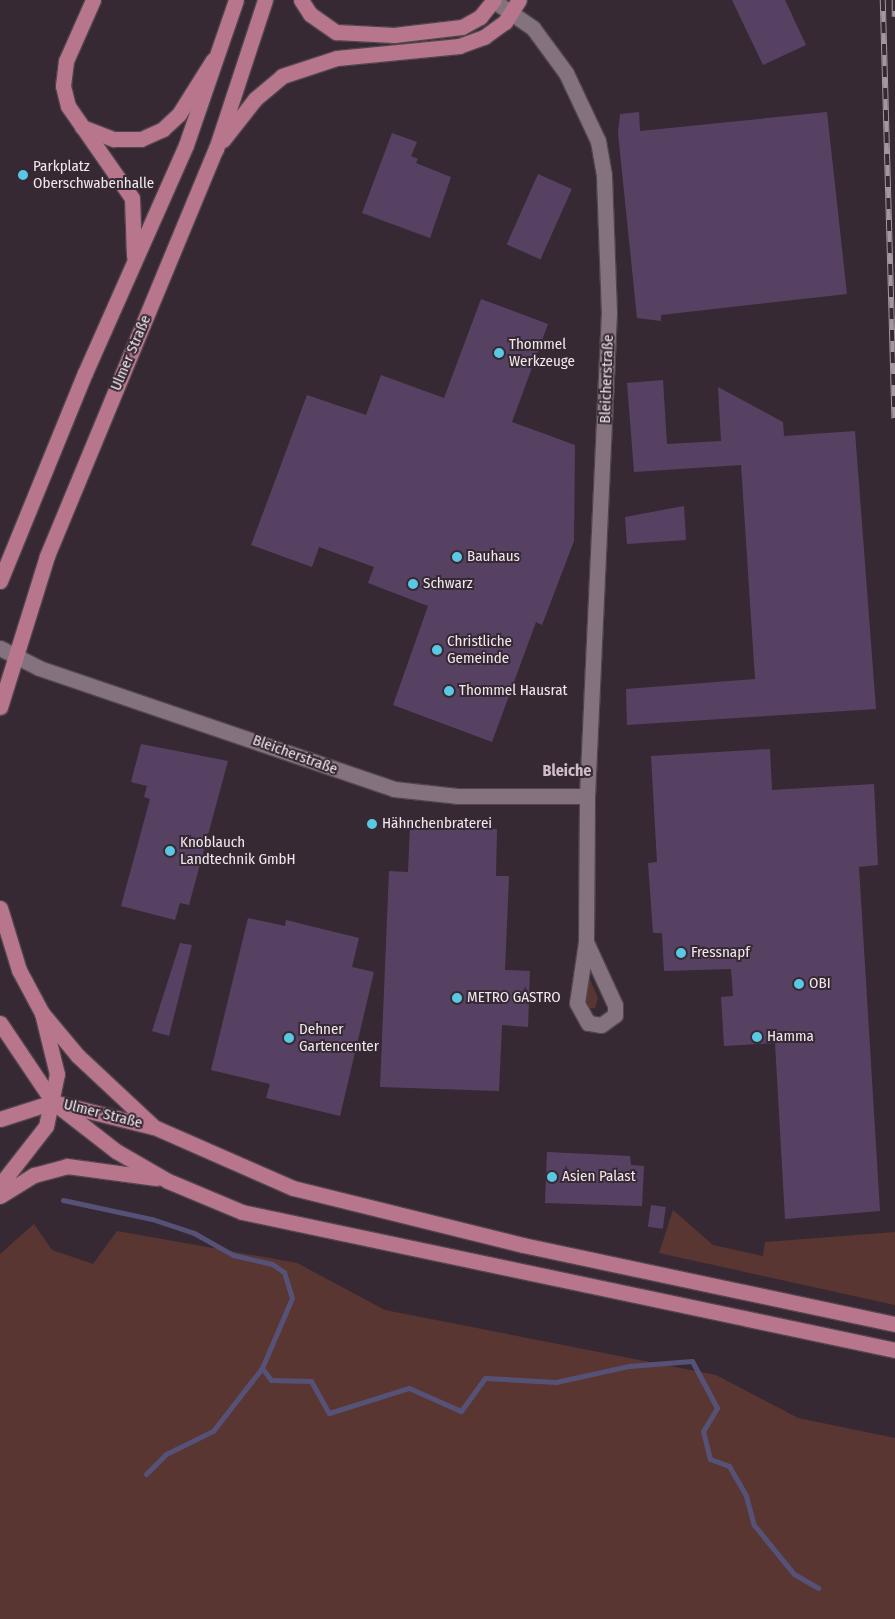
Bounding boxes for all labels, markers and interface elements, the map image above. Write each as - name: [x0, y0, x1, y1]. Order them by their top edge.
- place label: Parkplatz Oberschwabenhalle: [33, 157, 154, 192]
- marker: Parkplatz Oberschwabenhalle: [17, 169, 29, 181]
- street label: Ulmer Straße: [107, 312, 155, 394]
- street label: Bleicherstraße: [596, 334, 618, 424]
- place label: Thommel Werkzeuge: [509, 335, 575, 370]
- marker: Thommel Werkzeuge: [493, 347, 505, 359]
- place label: Bauhaus: [467, 548, 520, 566]
- marker: Bauhaus: [451, 551, 463, 563]
- place label: Schwarz: [423, 575, 473, 593]
- marker: Schwarz: [407, 578, 419, 590]
- place label: Christliche Gemeinde: [447, 632, 512, 667]
- marker: Christliche Gemeinde: [431, 644, 443, 656]
- place label: Thommel Hausrat: [459, 682, 567, 700]
- marker: Thommel Hausrat: [443, 685, 455, 697]
- street label: Bleicherstraße: [250, 731, 340, 779]
- district label: Bleiche: [543, 761, 591, 781]
- place label: Hähnchenbraterei: [382, 815, 492, 833]
- marker: Hähnchenbraterei: [366, 818, 378, 830]
- place label: Knoblauch Landtechnik GmbH: [180, 833, 296, 868]
- marker: Knoblauch Landtechnik GmbH: [164, 845, 176, 857]
- place label: Fressnapf: [691, 944, 750, 962]
- marker: Fressnapf: [675, 947, 687, 959]
- place label: OBI: [809, 975, 831, 993]
- marker: OBI: [793, 978, 805, 990]
- place label: METRO GASTRO: [467, 989, 561, 1007]
- marker: METRO GASTRO: [451, 992, 463, 1004]
- place label: Dehner Gartencenter: [299, 1020, 379, 1055]
- place label: Hamma: [767, 1028, 814, 1046]
- marker: Hamma: [751, 1031, 763, 1043]
- marker: Dehner Gartencenter: [283, 1032, 295, 1044]
- street label: Ulmer Straße: [62, 1096, 144, 1132]
- place label: Asien Palast: [562, 1168, 636, 1186]
- marker: Asien Palast: [546, 1171, 558, 1183]

